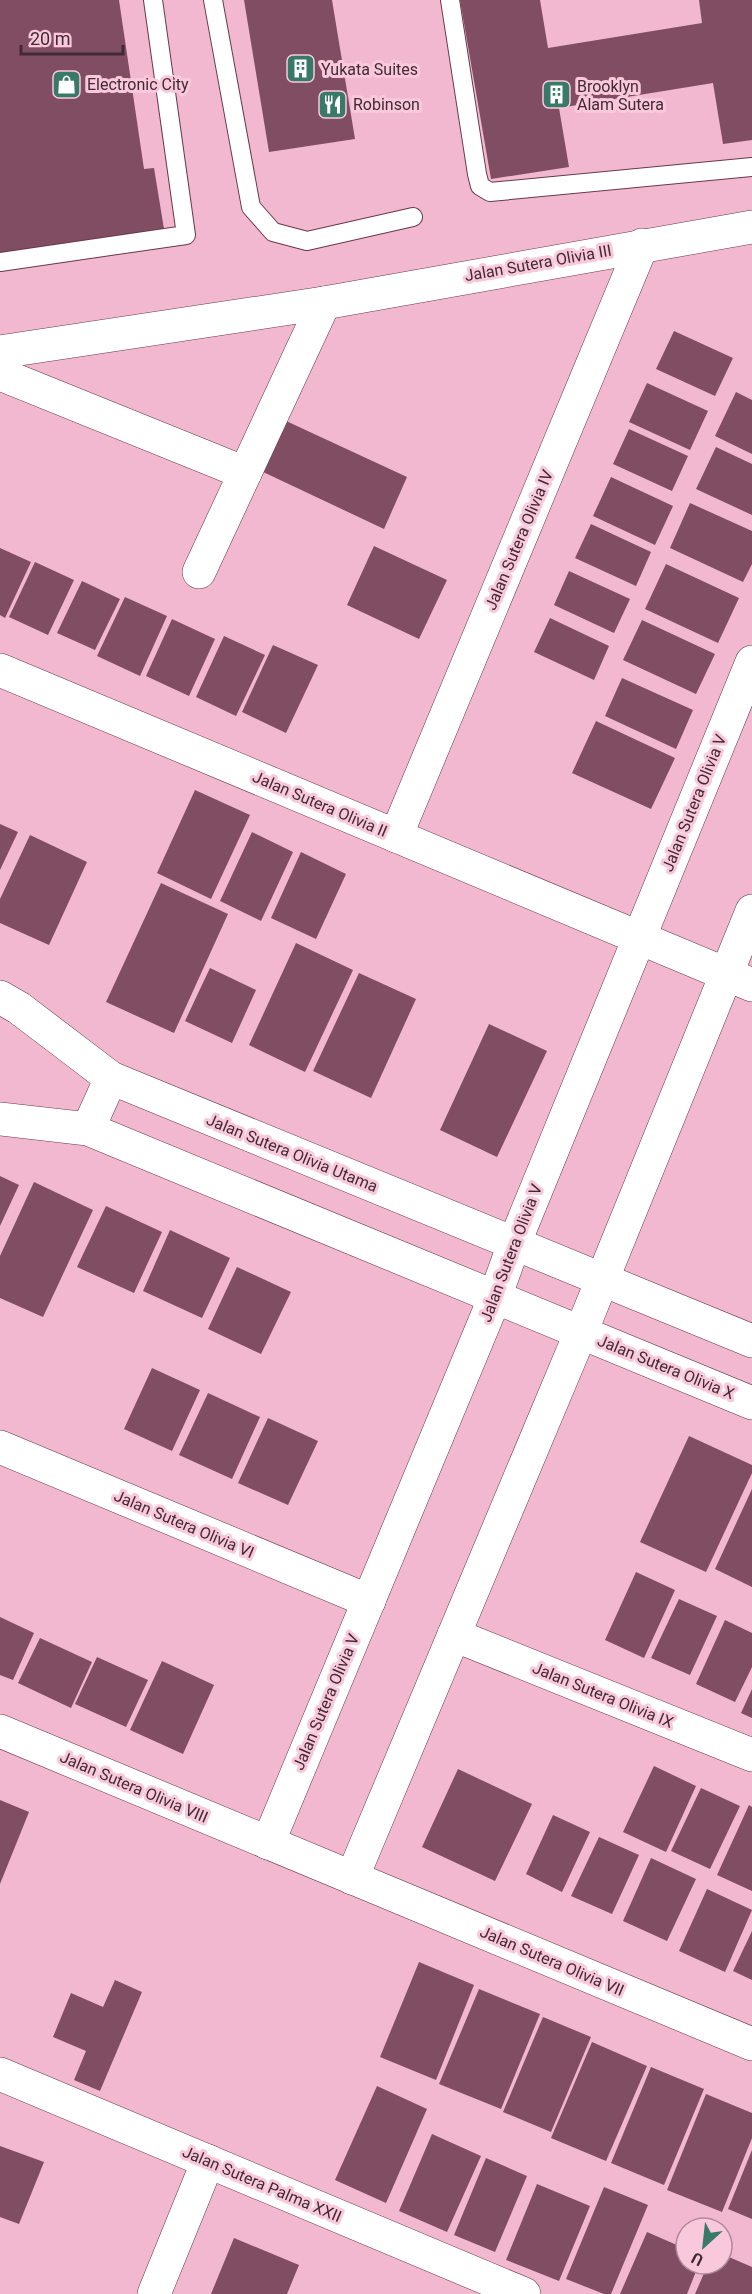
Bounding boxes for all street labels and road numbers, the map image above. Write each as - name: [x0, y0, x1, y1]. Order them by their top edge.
- street label: Jalan Sutera Olivia III: [463, 241, 613, 285]
- street label: Jalan Sutera Olivia IV: [481, 467, 557, 613]
- street label: Jalan Sutera Olivia V: [658, 732, 730, 874]
- street label: Jalan Sutera Olivia II: [250, 767, 390, 841]
- street label: Jalan Sutera Olivia Utama: [204, 1110, 380, 1196]
- street label: Jalan Sutera Olivia V: [476, 1181, 546, 1325]
- street label: Jalan Sutera Olivia X: [595, 1331, 737, 1403]
- street label: Jalan Sutera Olivia VI: [111, 1486, 257, 1562]
- street label: Jalan Sutera Olivia V: [289, 1631, 363, 1773]
- street label: Jalan Sutera Olivia IX: [530, 1658, 676, 1732]
- street label: Jalan Sutera Olivia VIII: [57, 1747, 211, 1827]
- street label: Jalan Sutera Olivia VII: [477, 1922, 627, 2000]
- street label: Jalan Sutera Palma XXII: [180, 2142, 344, 2226]

